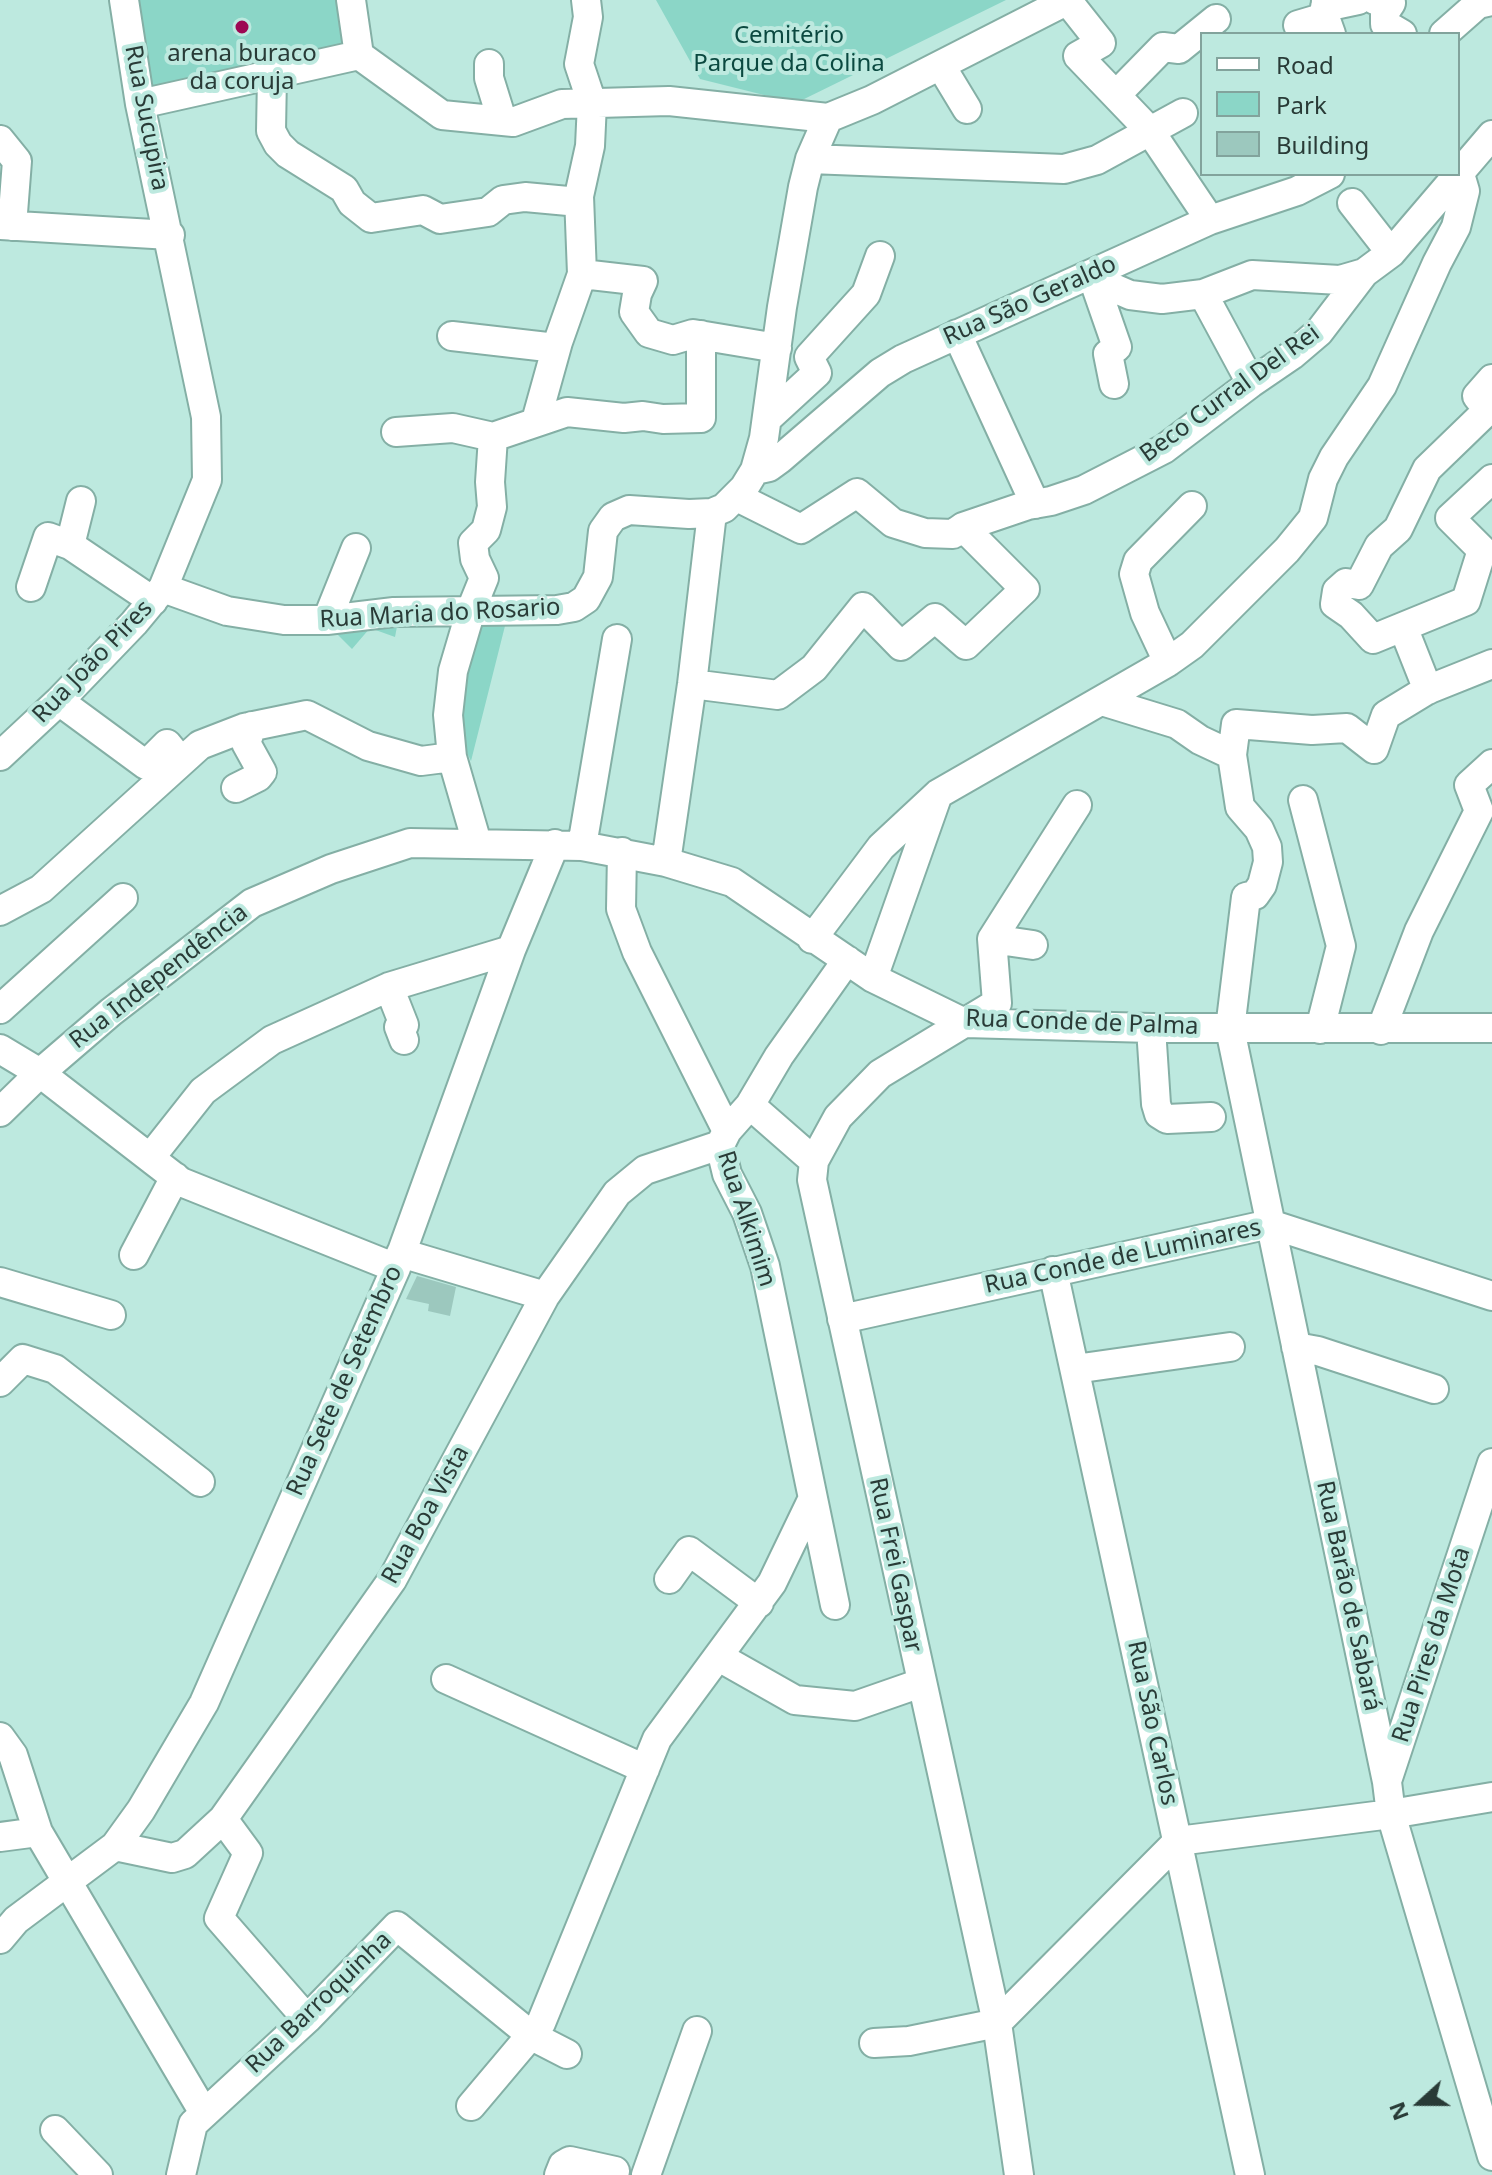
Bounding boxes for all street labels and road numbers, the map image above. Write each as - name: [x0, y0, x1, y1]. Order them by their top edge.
- street label: Rua Sucupira: [118, 43, 174, 193]
- street label: Rua São Geraldo: [939, 250, 1121, 352]
- street label: Beco Curral Del Rei: [1135, 319, 1325, 469]
- street label: Rua Maria do Rosario: [319, 593, 561, 635]
- street label: Rua João Pires: [27, 594, 159, 730]
- street label: Rua Independência: [64, 898, 254, 1056]
- street label: Rua Conde de Palma: [965, 1005, 1199, 1041]
- street label: Rua Alkimim: [711, 1147, 781, 1291]
- street label: Rua Conde de Luminares: [982, 1214, 1264, 1300]
- street label: Rua Sete de Setembro: [281, 1261, 409, 1501]
- street label: Rua Boa Vista: [376, 1441, 476, 1589]
- street label: Rua Frei Gaspar: [862, 1475, 928, 1655]
- street label: Rua Barão de Sabará: [1310, 1478, 1386, 1714]
- street label: Rua Pires da Mota: [1387, 1544, 1477, 1746]
- street label: Rua São Carlos: [1120, 1638, 1184, 1808]
- street label: Rua Barroquinha: [240, 1926, 398, 2080]

